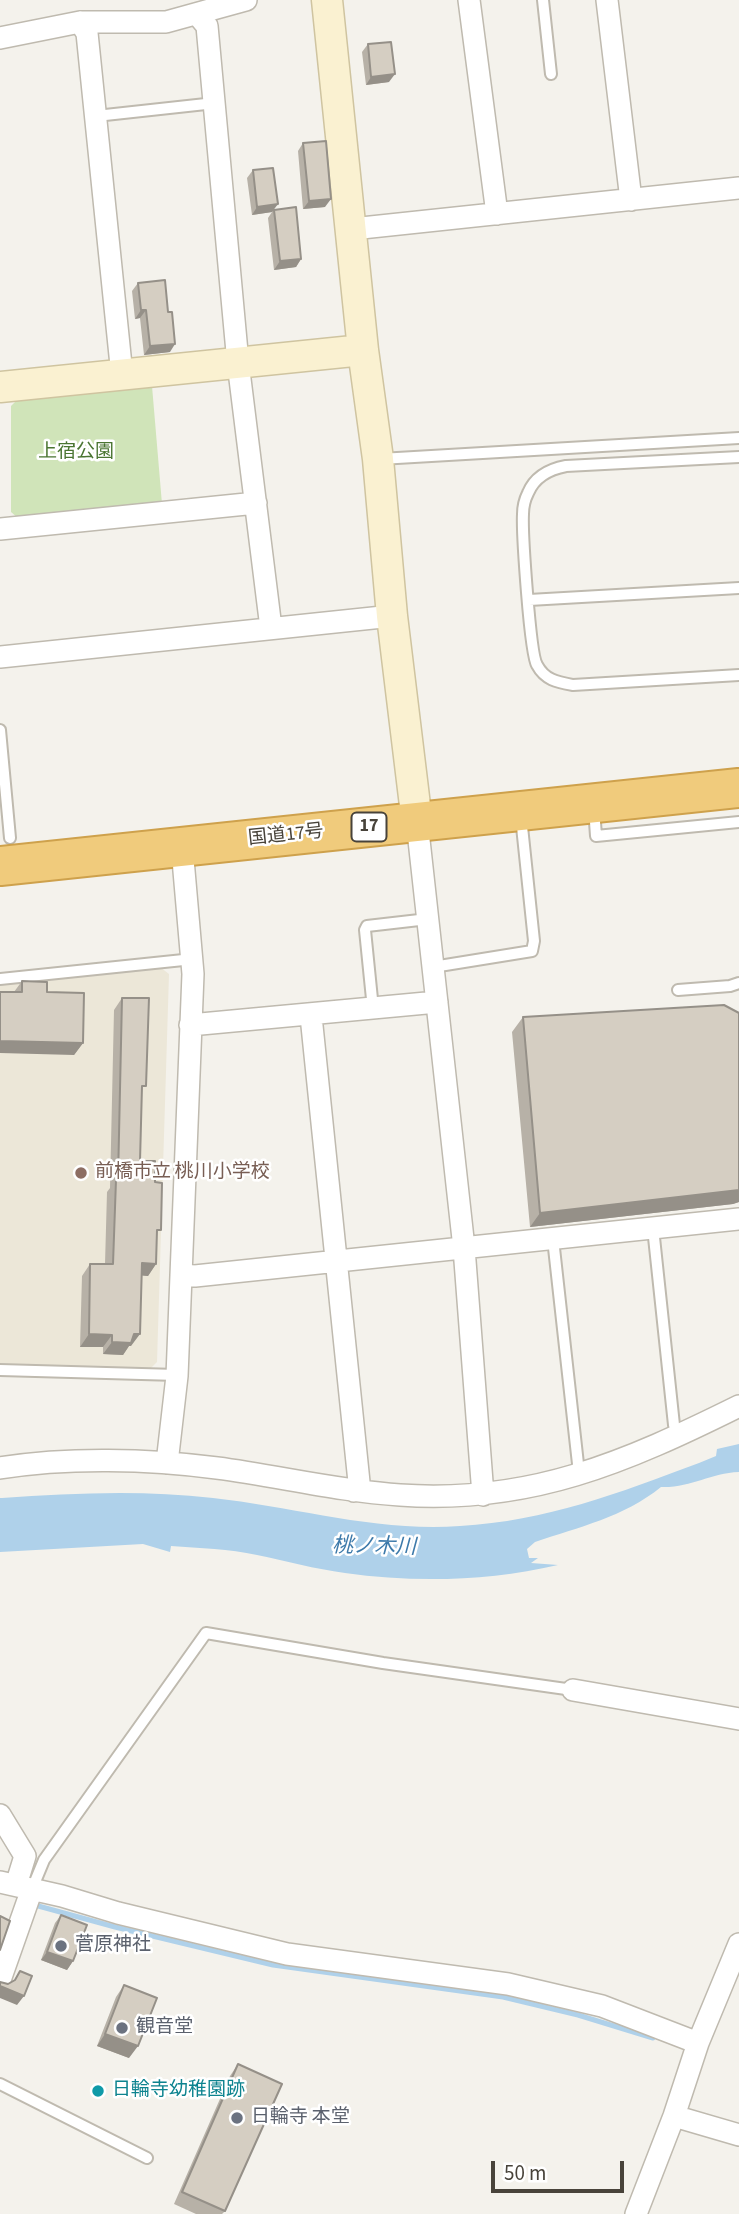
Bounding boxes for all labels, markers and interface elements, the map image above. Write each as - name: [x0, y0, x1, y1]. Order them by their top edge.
- park label: 上宿公園: [38, 442, 114, 464]
- road number: 17: [352, 812, 386, 842]
- street label: 国道17号: [247, 821, 325, 851]
- place label: 前橋市立 桃川小学校: [95, 1162, 270, 1184]
- marker: 前橋市立 桃川小学校: [73, 1165, 89, 1181]
- water label: 桃ノ木川: [332, 1535, 416, 1561]
- place label: 菅原神社: [75, 1935, 151, 1957]
- marker: 菅原神社: [53, 1938, 69, 1954]
- place label: 観音堂: [136, 2017, 193, 2039]
- marker: 観音堂: [114, 2020, 130, 2036]
- place label: 日輪寺幼稚園跡: [112, 2080, 245, 2102]
- marker: 日輪寺幼稚園跡: [90, 2083, 106, 2099]
- place label: 日輪寺 本堂: [251, 2107, 350, 2129]
- marker: 日輪寺 本堂: [229, 2110, 245, 2126]
- scale bar: [494, 2148, 627, 2192]
- text: 50 m: [504, 2158, 546, 2188]

